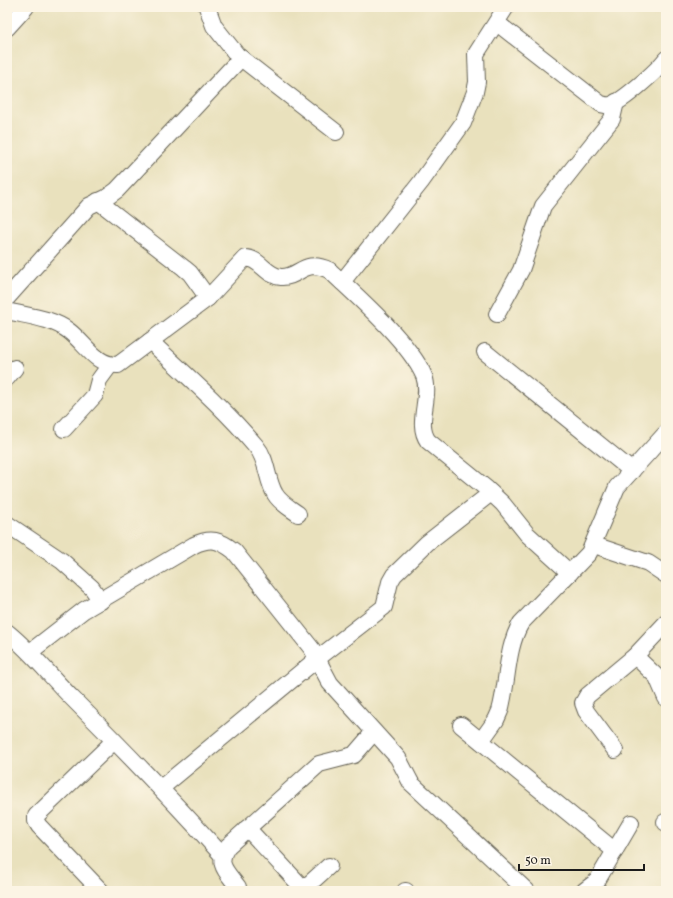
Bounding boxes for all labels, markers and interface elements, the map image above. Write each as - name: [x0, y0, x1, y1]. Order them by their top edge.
- scale bar: [519, 846, 644, 872]
- text: 50 m: [525, 853, 551, 869]

